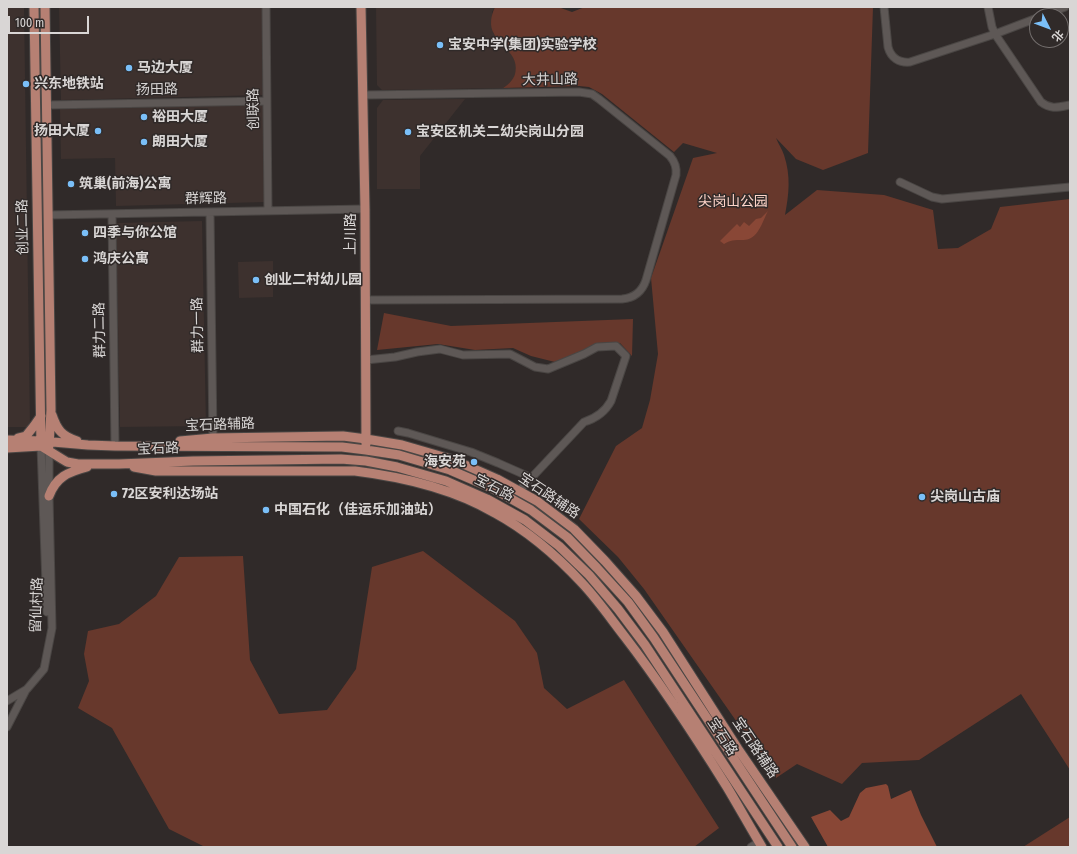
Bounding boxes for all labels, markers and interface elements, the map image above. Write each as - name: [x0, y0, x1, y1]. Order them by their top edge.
- scale bar: [10, 8, 91, 34]
- north arrow: [1029, 8, 1069, 48]
- text: 100 m: [15, 16, 44, 30]
- text: 北: [1049, 27, 1066, 44]
- place label: 宝安中学(集团)实验学校: [448, 37, 596, 53]
- marker: 宝安中学(集团)实验学校: [435, 40, 445, 50]
- place label: 马边大厦: [137, 60, 193, 76]
- marker: 马边大厦: [124, 63, 134, 73]
- street label: 大井山路: [522, 71, 578, 89]
- place label: 兴东地铁站: [34, 76, 104, 92]
- marker: 兴东地铁站: [21, 79, 31, 89]
- street label: 扬田路: [136, 81, 178, 99]
- street label: 创联路: [245, 88, 263, 130]
- place label: 裕田大厦: [152, 109, 208, 125]
- marker: 裕田大厦: [139, 112, 149, 122]
- place label: 扬田大厦: [34, 123, 90, 139]
- place label: 宝安区机关二幼尖岗山分园: [416, 124, 584, 140]
- marker: 扬田大厦: [93, 126, 103, 136]
- marker: 宝安区机关二幼尖岗山分园: [403, 127, 413, 137]
- place label: 朗田大厦: [152, 134, 208, 150]
- marker: 朗田大厦: [139, 137, 149, 147]
- place label: 筑巢(前海)公寓: [79, 176, 171, 192]
- marker: 筑巢(前海)公寓: [66, 179, 76, 189]
- street label: 群辉路: [185, 190, 227, 208]
- park label: 尖岗山公园: [698, 194, 768, 210]
- street label: 创业二路: [14, 199, 32, 255]
- street label: 上川路: [343, 213, 359, 255]
- place label: 四季与你公馆: [93, 225, 177, 241]
- marker: 四季与你公馆: [80, 228, 90, 238]
- place label: 鸿庆公寓: [93, 251, 149, 267]
- marker: 鸿庆公寓: [80, 254, 90, 264]
- place label: 创业二村幼儿园: [264, 272, 362, 288]
- marker: 创业二村幼儿园: [251, 275, 261, 285]
- street label: 群力一路: [189, 297, 207, 353]
- street label: 群力二路: [91, 302, 109, 358]
- street label: 宝石路辅路: [185, 415, 255, 435]
- street label: 宝石路: [137, 440, 179, 458]
- place label: 海安苑: [424, 454, 466, 470]
- marker: 海安苑: [469, 457, 479, 467]
- street label: 宝石路辅路: [515, 469, 583, 523]
- street label: 宝石路: [471, 471, 517, 505]
- place label: 72区安利达场站: [122, 486, 218, 502]
- marker: 72区安利达场站: [109, 489, 119, 499]
- place label: 尖岗山古庙: [930, 489, 1000, 505]
- marker: 尖岗山古庙: [917, 492, 927, 502]
- place label: 中国石化（佳运乐加油站）: [274, 502, 442, 518]
- marker: 中国石化（佳运乐加油站）: [261, 505, 271, 515]
- street label: 留仙村路: [28, 577, 46, 633]
- street label: 宝石路辅路: [728, 714, 782, 782]
- street label: 宝石路: [704, 715, 740, 759]

